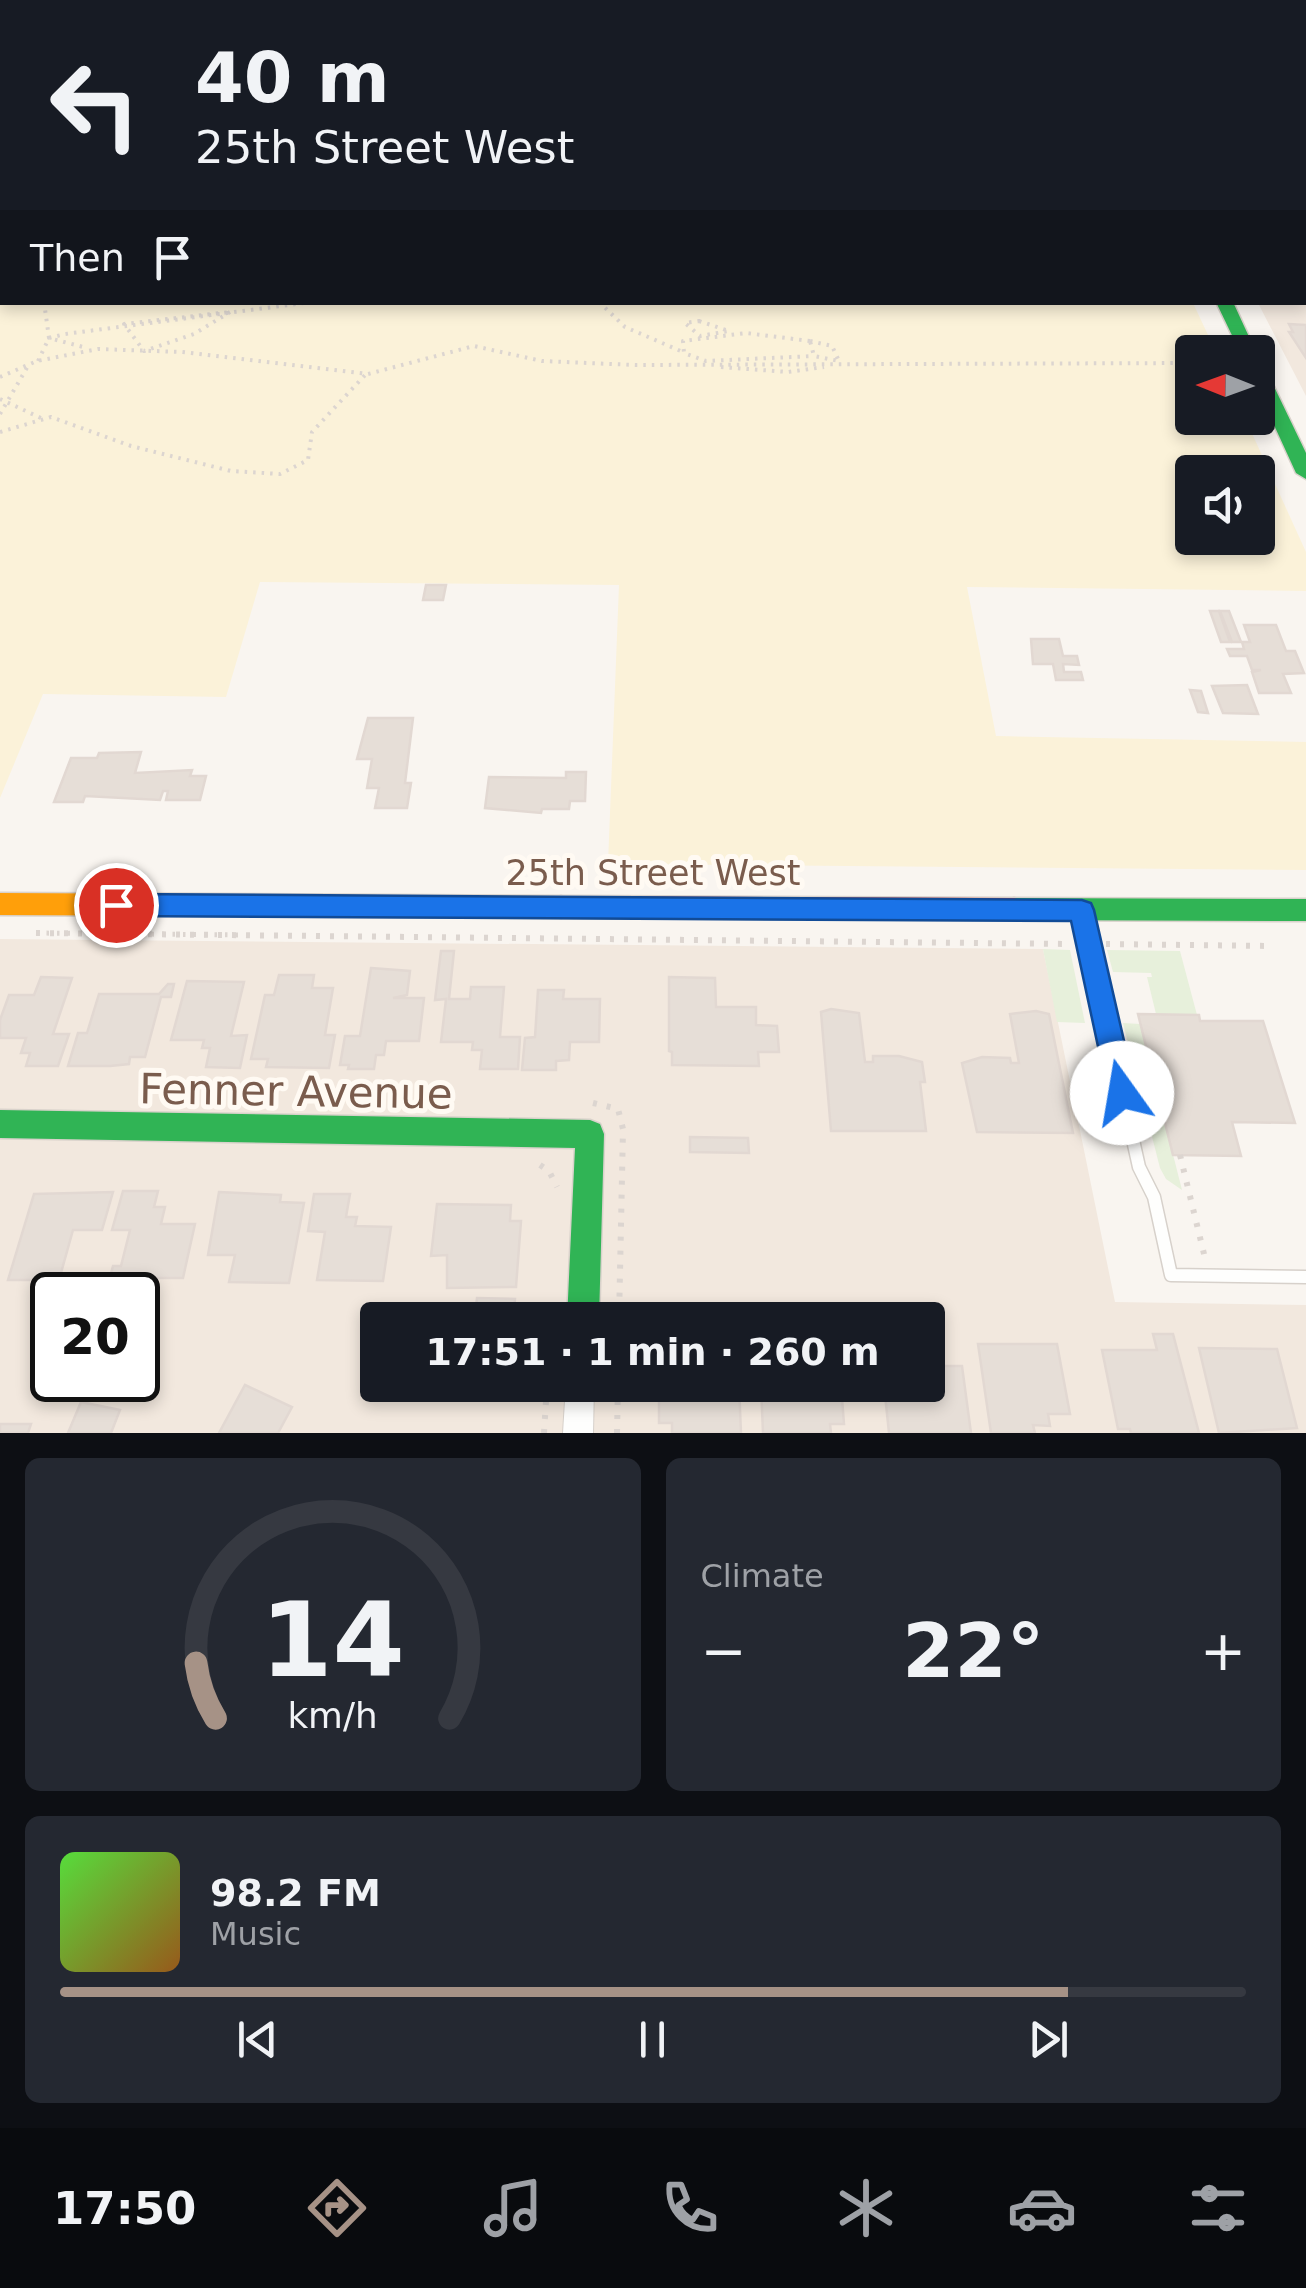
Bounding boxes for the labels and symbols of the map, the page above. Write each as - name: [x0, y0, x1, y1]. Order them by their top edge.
- north arrow: [1175, 335, 1275, 435]
- street label: 25th Street West: [505, 853, 801, 893]
- pin: [74, 863, 159, 948]
- position arrow: [1070, 1041, 1174, 1145]
- street label: Fenner Avenue: [139, 1064, 453, 1119]
- speed limit sign: 20: [30, 1272, 160, 1402]

